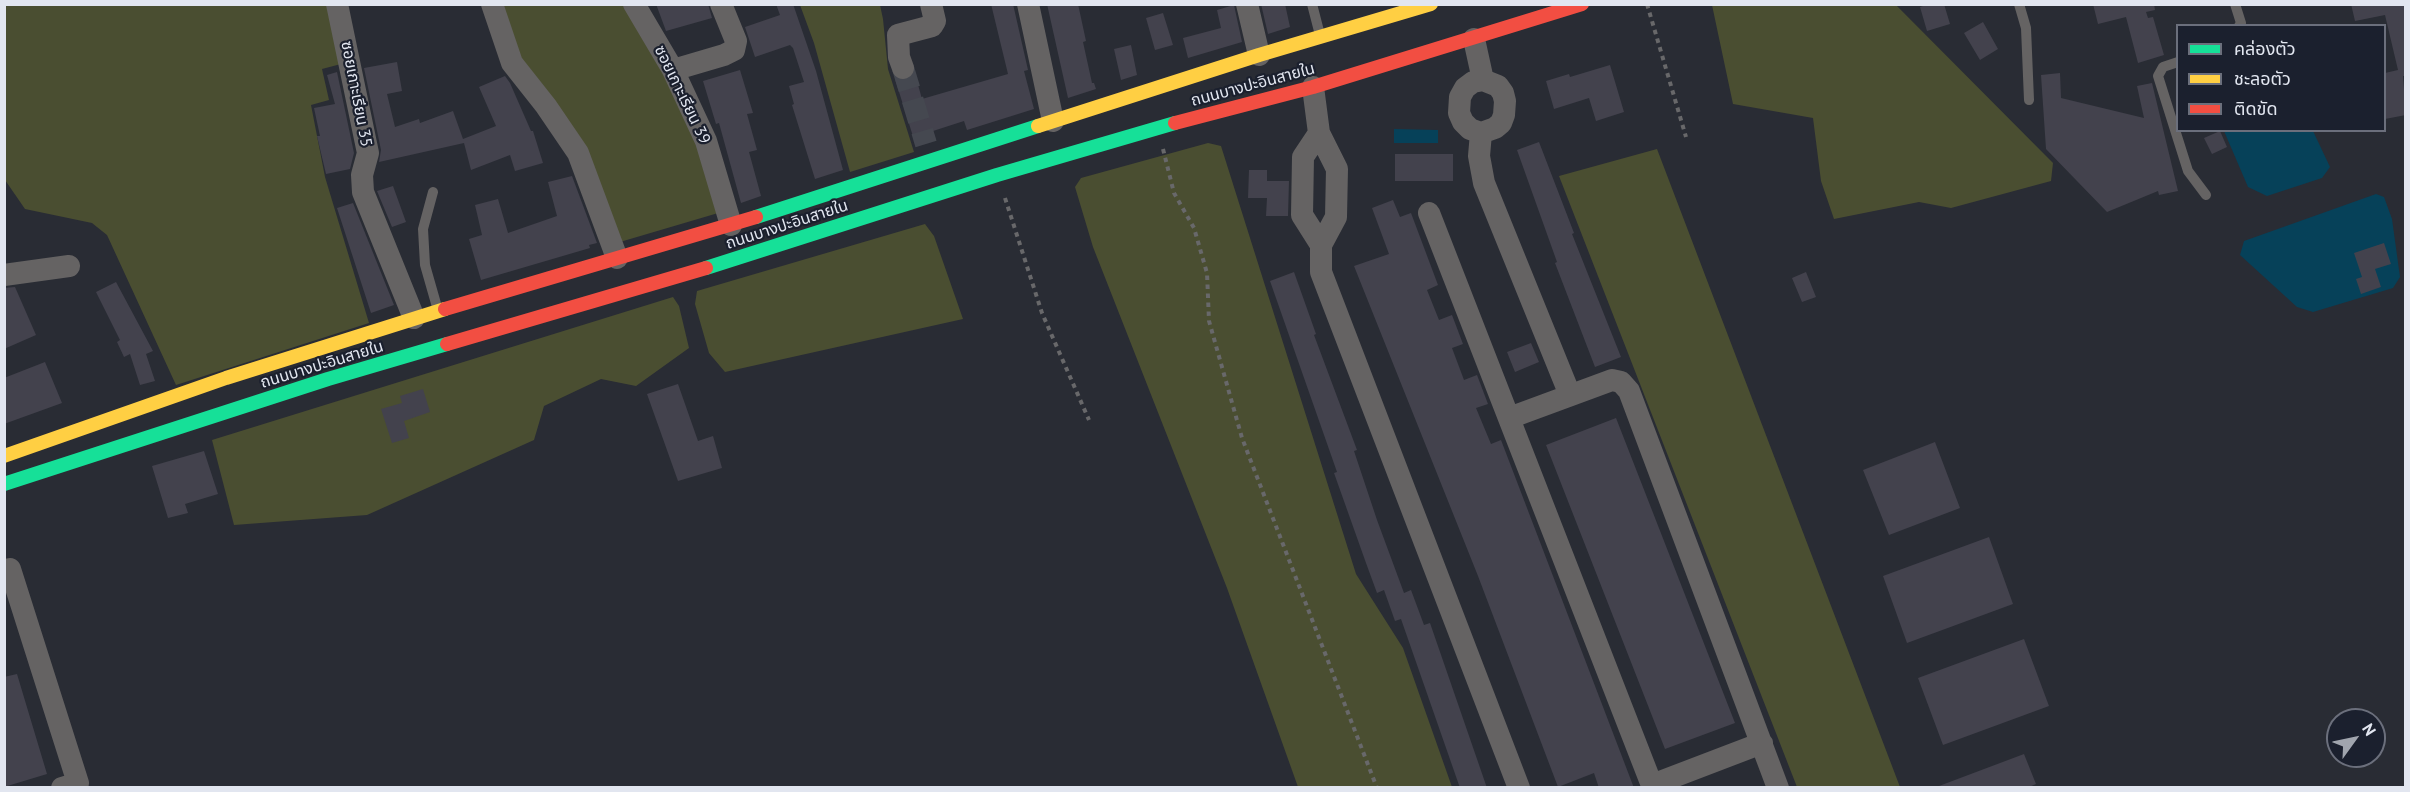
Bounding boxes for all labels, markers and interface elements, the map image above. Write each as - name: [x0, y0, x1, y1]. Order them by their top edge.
- legend: [2176, 24, 2386, 132]
- text: คล่องตัว: [2234, 37, 2296, 60]
- street label: ซอยเกาะเรียน 35: [336, 40, 376, 148]
- street label: ซอยเกาะเรียน 39: [650, 43, 714, 147]
- street label: ถนนบางปะอินสายใน: [1189, 59, 1317, 111]
- text: ชะลอตัว: [2234, 67, 2291, 90]
- text: ติดขัด: [2234, 97, 2277, 120]
- street label: ถนนบางปะอินสายใน: [723, 196, 851, 254]
- street label: ถนนบางปะอินสายใน: [258, 337, 386, 393]
- north arrow: [2326, 708, 2386, 768]
- text: N: [2358, 719, 2381, 739]

